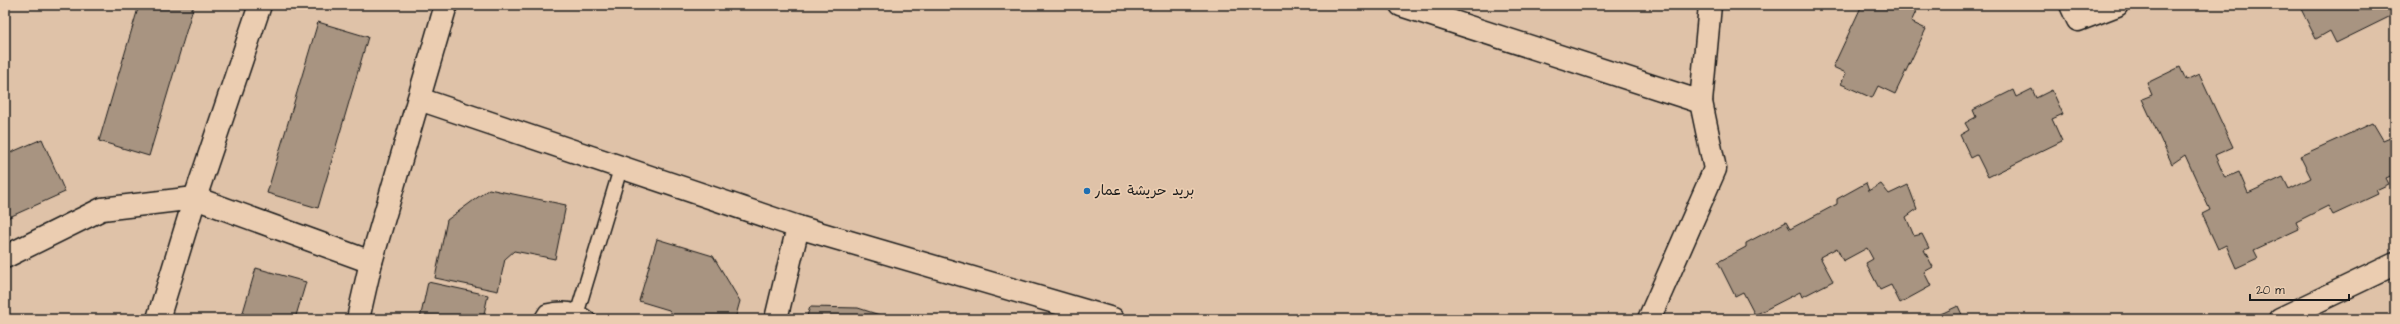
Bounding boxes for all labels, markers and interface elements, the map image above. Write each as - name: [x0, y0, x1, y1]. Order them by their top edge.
- place label: بريد حريشة عمار: [1094, 181, 1194, 201]
- marker: بريد حريشة عمار: [1082, 186, 1092, 196]
- scale bar: [2250, 276, 2349, 302]
- text: 20 m: [2256, 282, 2285, 299]

